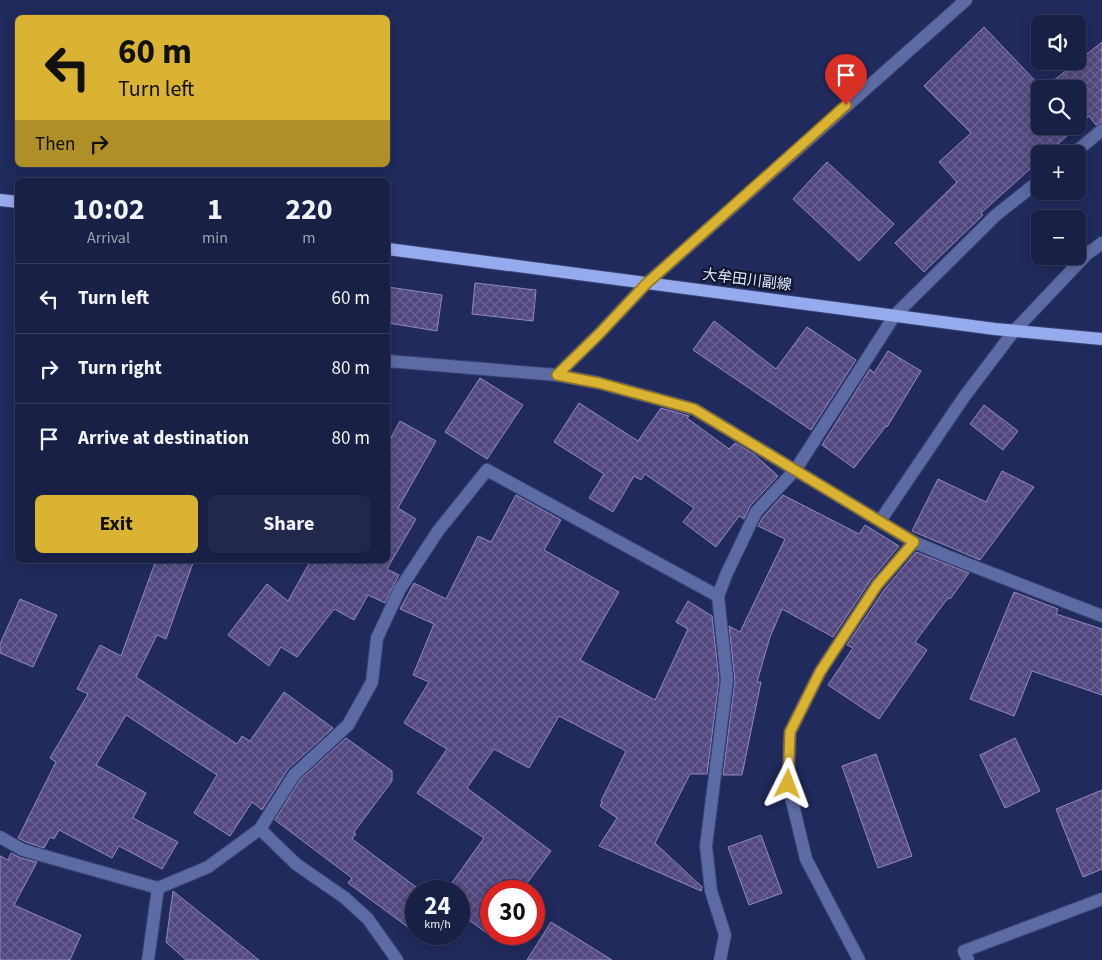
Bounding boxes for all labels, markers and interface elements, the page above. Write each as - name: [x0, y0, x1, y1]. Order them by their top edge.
- map controls: [1031, 15, 1086, 265]
- button: sound: [1031, 15, 1086, 70]
- text: 60 m: [118, 27, 192, 77]
- icon: left: [35, 35, 100, 100]
- pin: [825, 54, 867, 105]
- icon: arrive: [832, 61, 860, 89]
- text: Turn left: [118, 73, 194, 105]
- button: search: [1031, 80, 1086, 135]
- icon: right: [85, 130, 113, 158]
- text: Then: [35, 131, 75, 158]
- button: +: [1031, 145, 1086, 200]
- text: 10:02: [72, 188, 145, 231]
- text: 1: [207, 188, 223, 231]
- text: 220: [285, 188, 333, 231]
- button: −: [1031, 210, 1086, 265]
- text: Arrival: [87, 227, 130, 249]
- text: min: [202, 227, 228, 249]
- text: m: [302, 227, 316, 249]
- street label: 大牟田川副線: [701, 264, 793, 296]
- icon: left: [35, 285, 63, 313]
- text: Turn left: [78, 285, 149, 312]
- text: 60 m: [332, 285, 370, 312]
- icon: right: [35, 355, 63, 383]
- text: Turn right: [78, 355, 162, 382]
- text: 80 m: [332, 355, 370, 382]
- icon: arrive: [35, 425, 63, 453]
- text: Arrive at destination: [78, 425, 249, 452]
- text: 80 m: [332, 425, 370, 452]
- button: Exit: [35, 495, 198, 553]
- button: Share: [208, 495, 370, 553]
- position arrow: [761, 757, 813, 809]
- speed limit sign: 30: [480, 880, 545, 945]
- text: 24: [424, 888, 451, 924]
- text: km/h: [424, 916, 451, 933]

